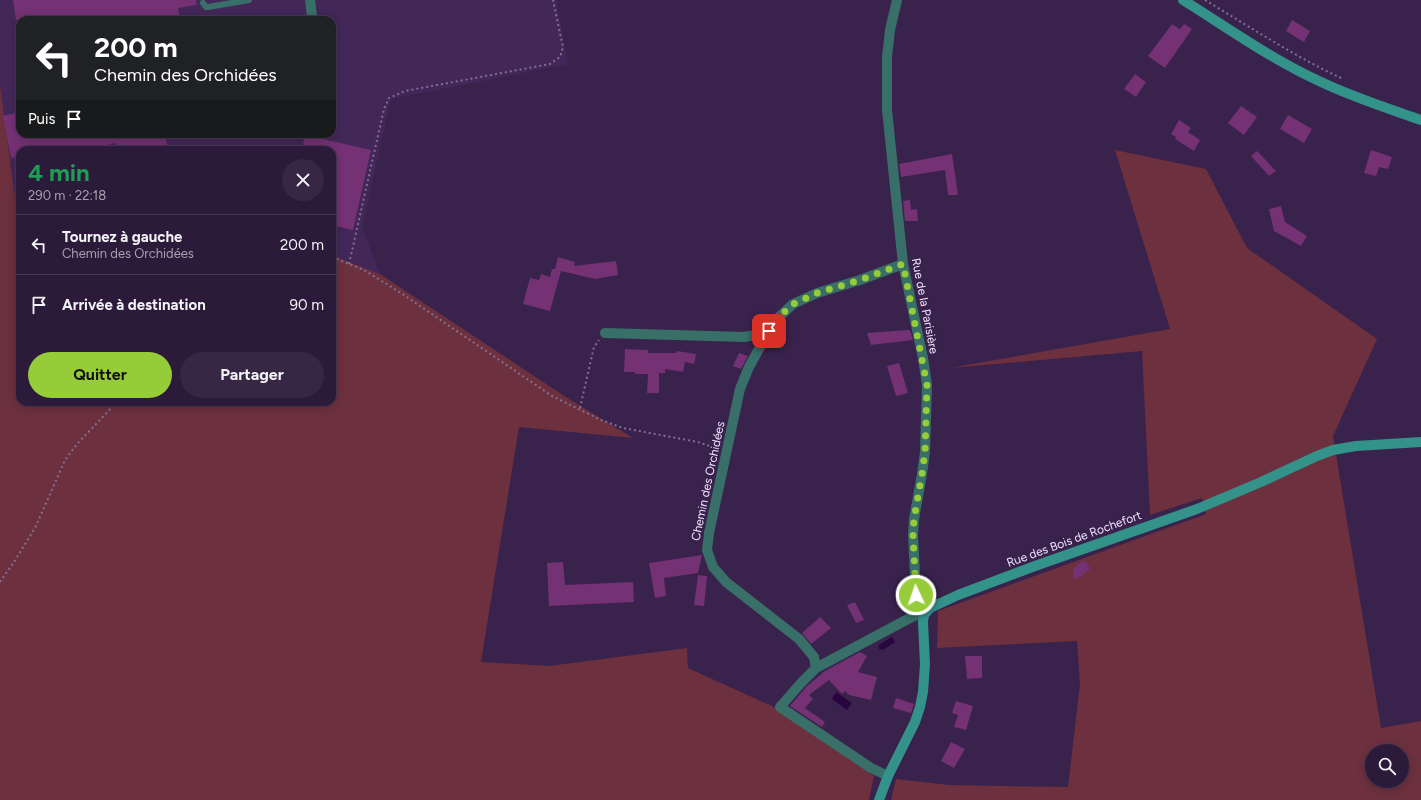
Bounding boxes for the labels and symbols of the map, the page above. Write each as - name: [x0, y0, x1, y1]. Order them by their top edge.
- street label: Rue de la Parisière: [909, 257, 941, 356]
- pin: [752, 314, 786, 348]
- street label: Chemin des Orchidées: [688, 420, 728, 542]
- street label: Rue des Bois de Rochefort: [1005, 508, 1144, 570]
- position arrow: [895, 574, 937, 616]

